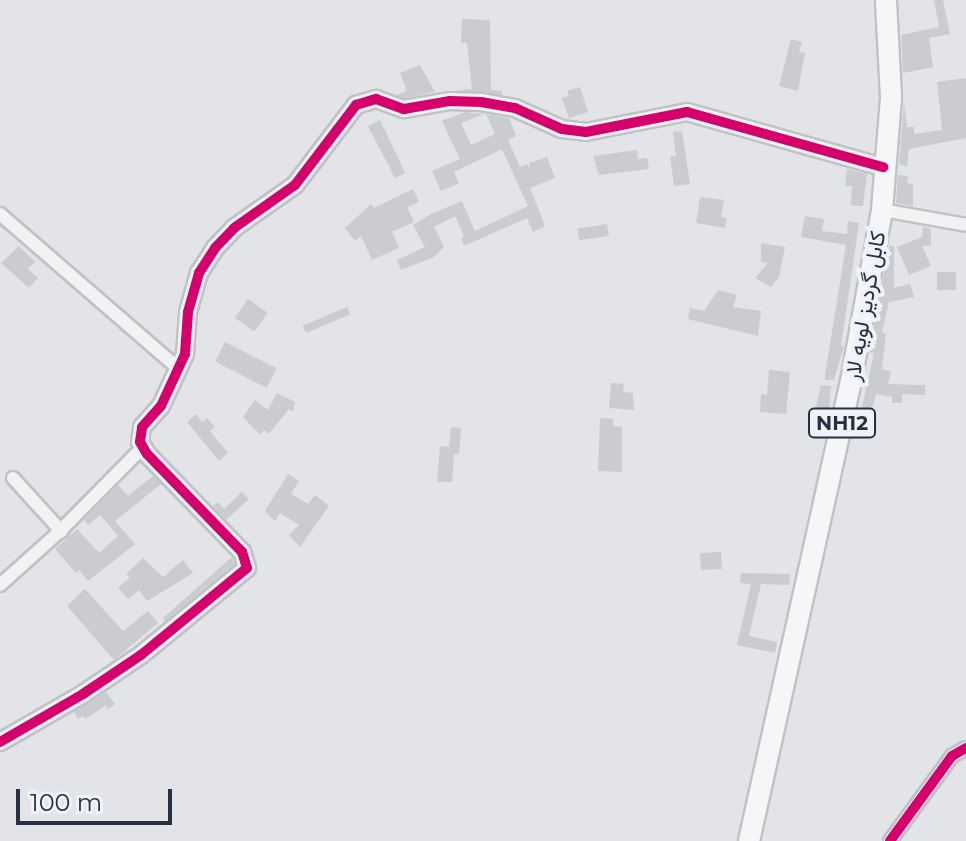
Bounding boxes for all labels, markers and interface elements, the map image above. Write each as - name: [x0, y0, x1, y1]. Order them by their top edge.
- street label: کابل گردیز لویه لار: [839, 229, 891, 383]
- road number: NH12: [808, 407, 876, 439]
- scale bar: [20, 773, 176, 823]
- text: 100 m: [30, 788, 102, 817]

